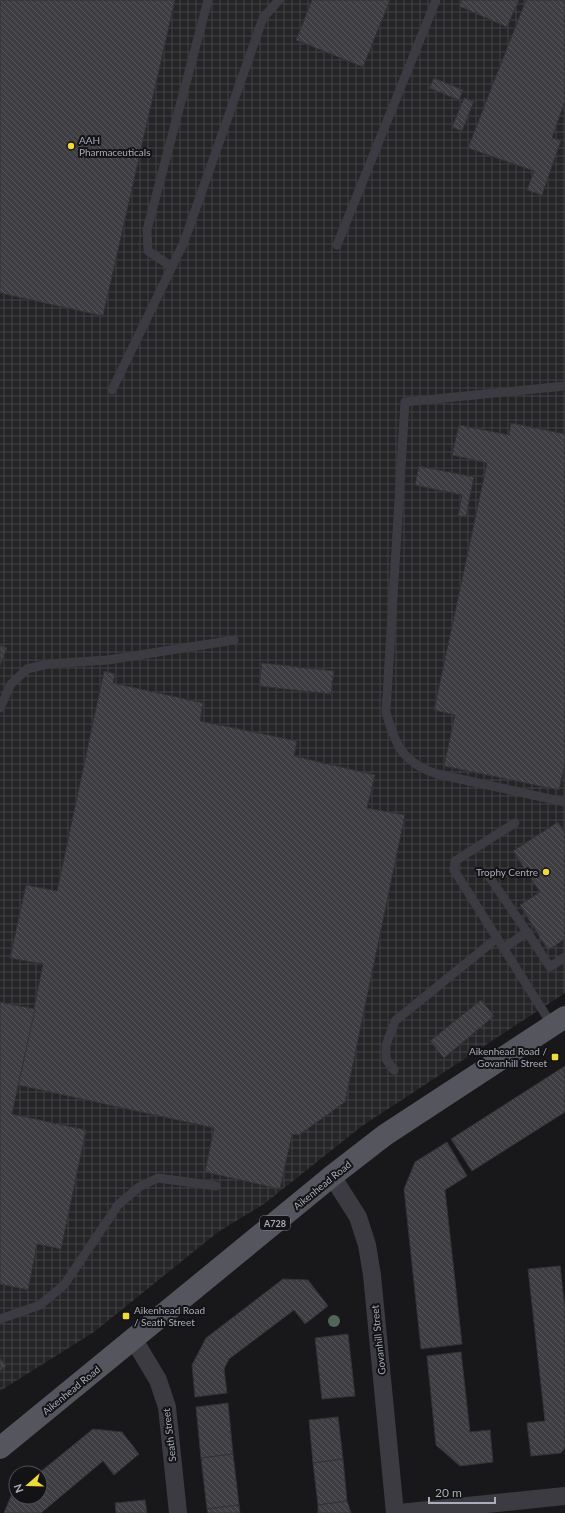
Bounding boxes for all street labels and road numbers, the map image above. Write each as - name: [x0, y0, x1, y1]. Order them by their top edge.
- street label: Aikenhead Road: [291, 1158, 353, 1212]
- road number: A728: [260, 1216, 290, 1230]
- street label: Govanhill Street: [368, 1304, 388, 1375]
- street label: Aikenhead Road: [40, 1363, 102, 1417]
- street label: Seath Street: [160, 1407, 178, 1462]

